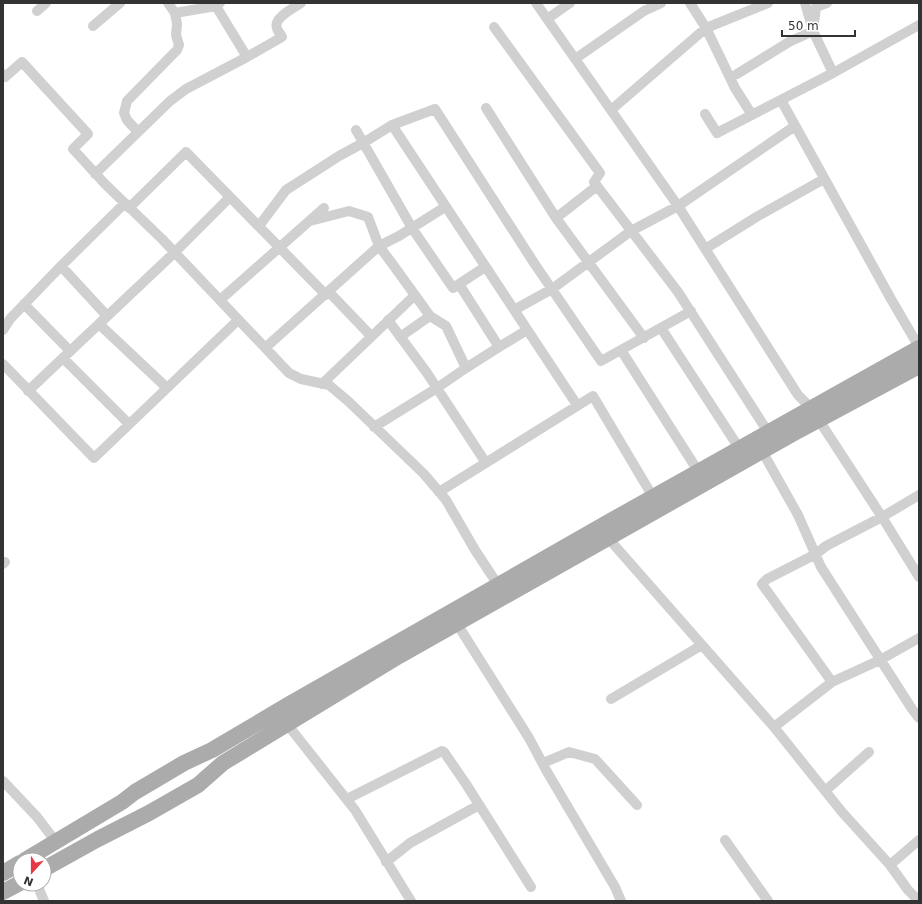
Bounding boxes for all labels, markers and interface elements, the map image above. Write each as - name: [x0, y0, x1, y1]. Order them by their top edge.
- scale bar: [782, 12, 855, 38]
- text: 50 m: [788, 19, 819, 33]
- north arrow: [12, 852, 52, 892]
- text: N: [22, 873, 35, 889]

